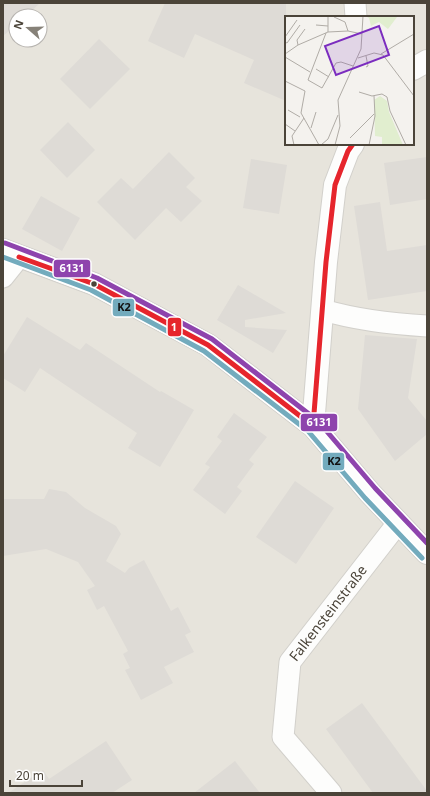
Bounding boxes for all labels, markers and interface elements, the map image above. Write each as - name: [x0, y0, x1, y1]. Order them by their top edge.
- north arrow: [8, 8, 48, 48]
- inset map: [285, 16, 414, 145]
- text: N: [10, 18, 27, 31]
- line badge: 6131: [53, 259, 91, 278]
- text: 6131: [59, 260, 85, 275]
- unlabelled marker: [89, 279, 99, 289]
- line badge: K2: [112, 298, 135, 317]
- text: K2: [117, 299, 131, 314]
- line badge: 1: [167, 317, 182, 337]
- text: 1: [171, 319, 177, 334]
- line badge: 6131: [300, 413, 338, 432]
- text: 6131: [306, 414, 332, 429]
- line badge: K2: [322, 452, 345, 471]
- text: K2: [327, 453, 341, 468]
- street label: Falkensteinstraße: [284, 561, 371, 665]
- scale bar: [10, 762, 82, 788]
- text: 20 m: [16, 767, 44, 784]

